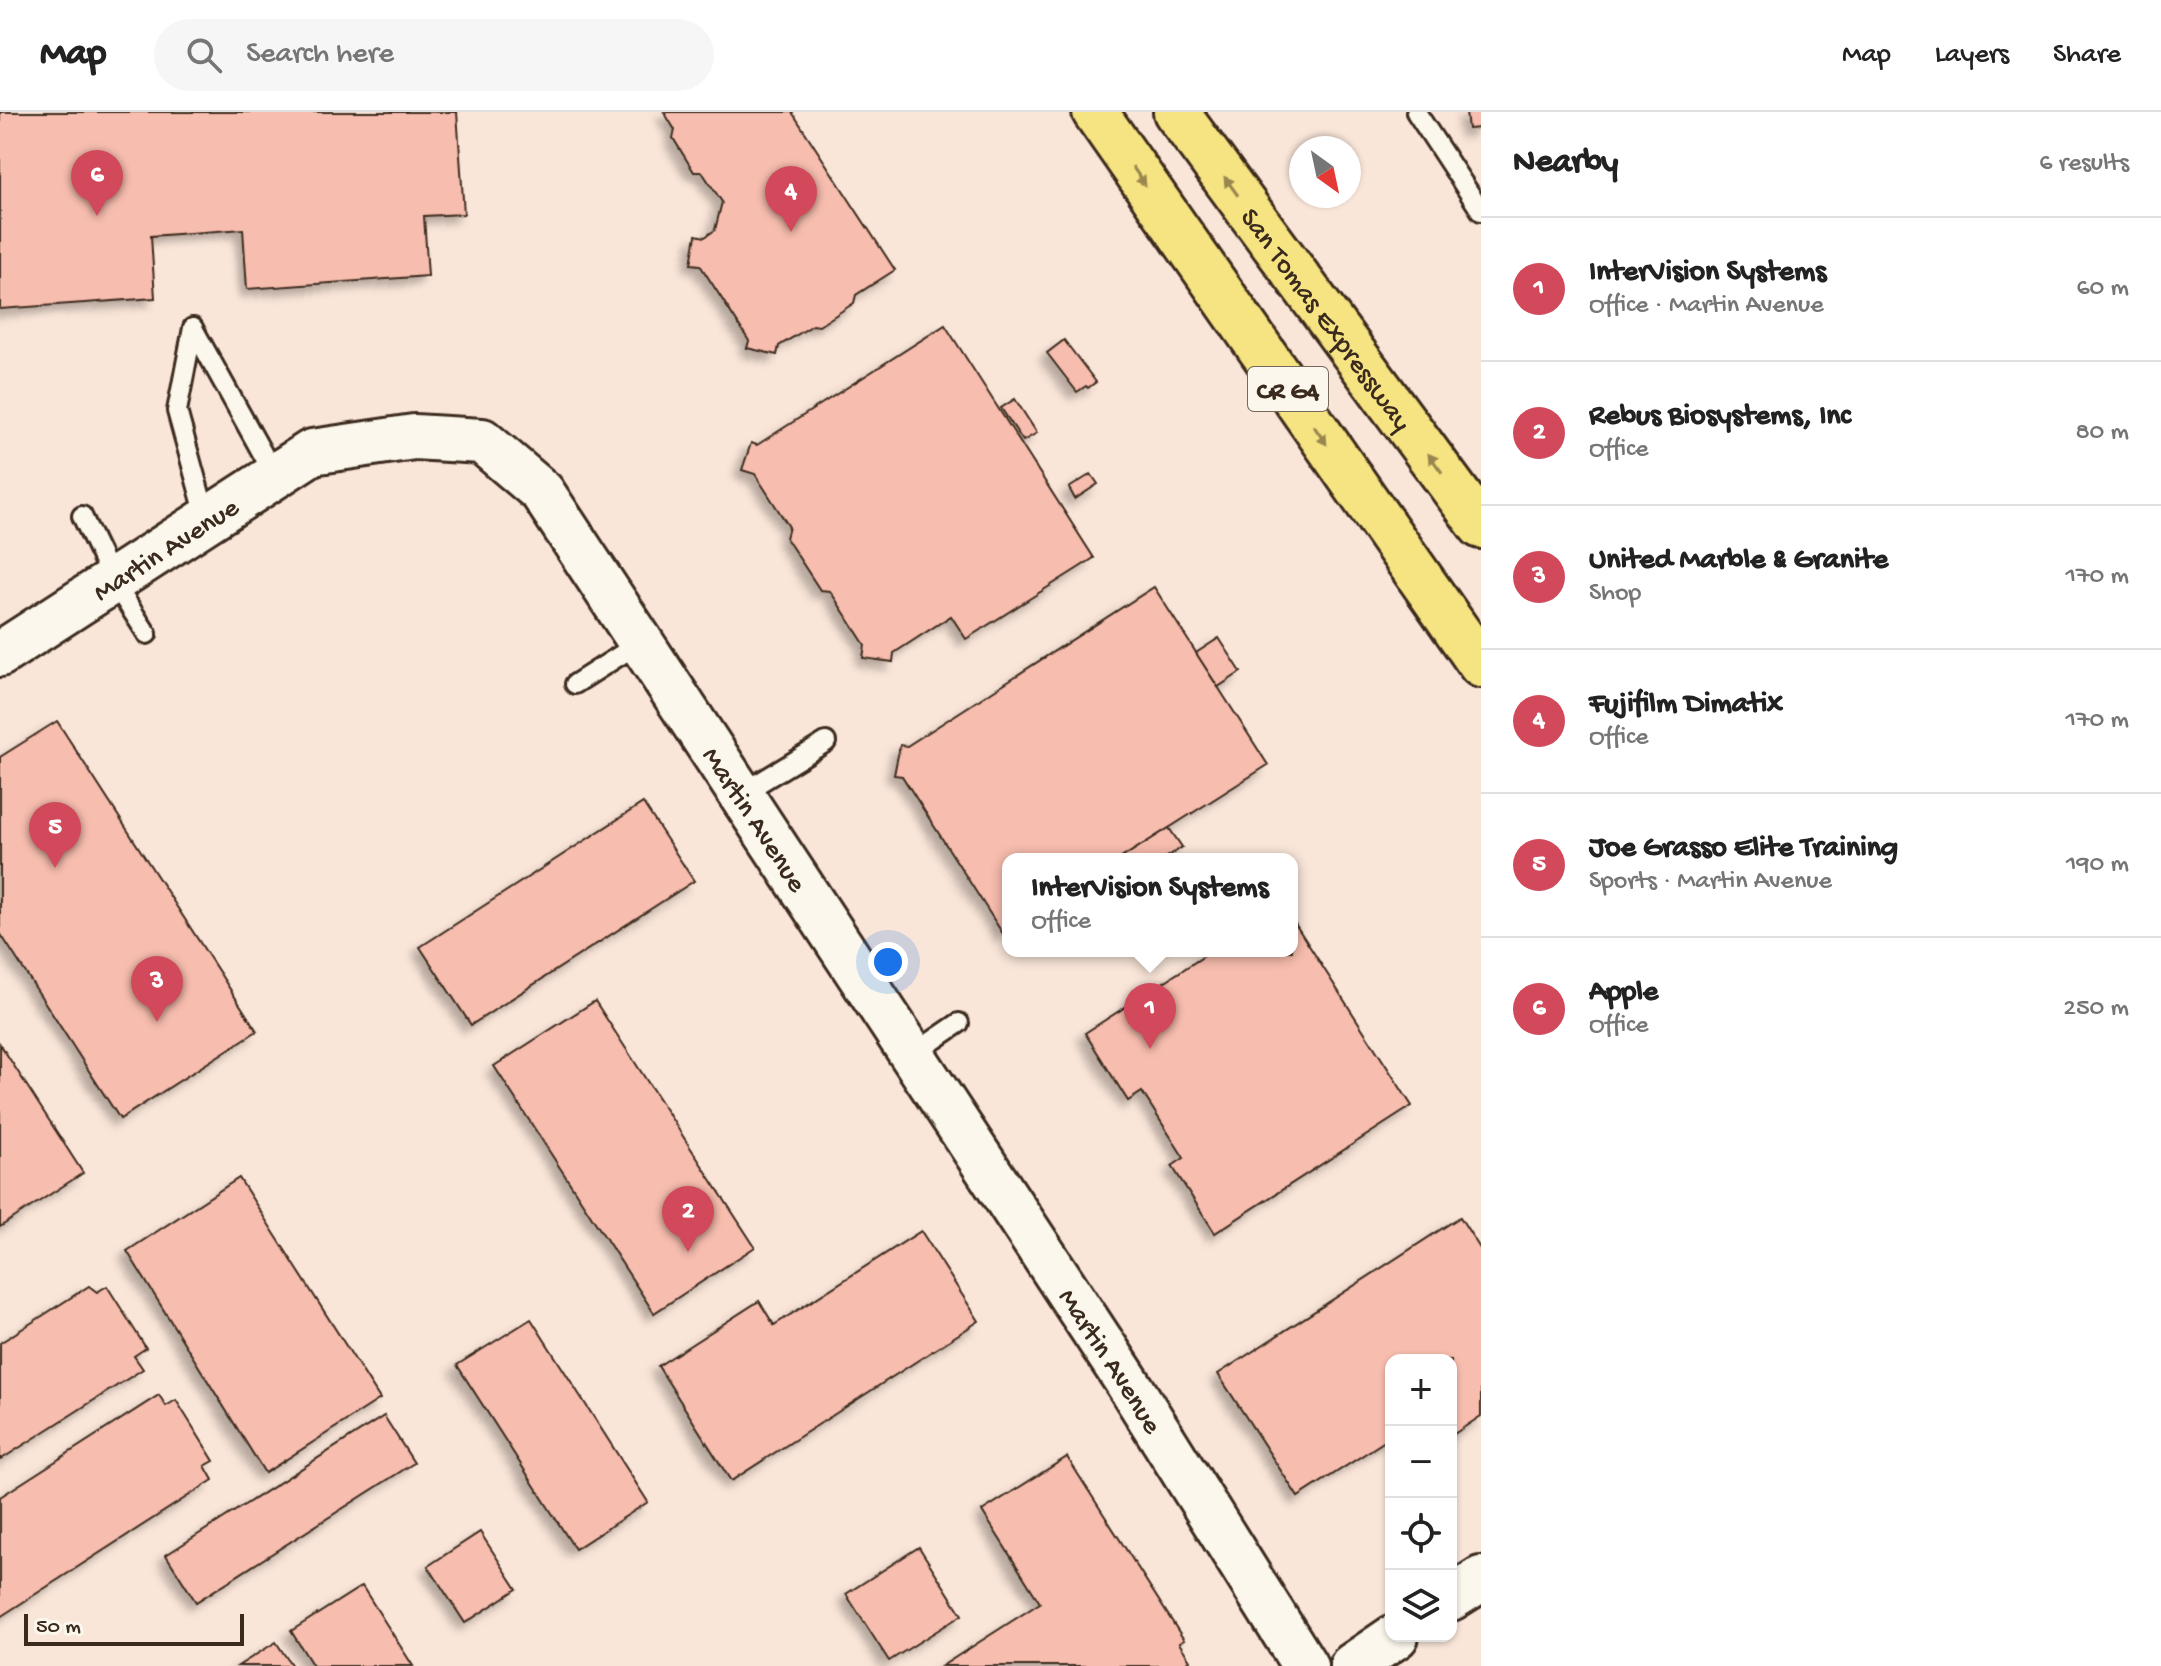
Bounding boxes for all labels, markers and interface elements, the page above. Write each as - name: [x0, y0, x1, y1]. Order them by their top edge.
- search box: [154, 19, 714, 91]
- text: Map: [40, 33, 106, 77]
- icon: search: [182, 33, 226, 77]
- text: Search here: [246, 38, 394, 73]
- text: Map: [1842, 39, 1891, 72]
- text: Layers: [1935, 39, 2009, 72]
- text: Share: [2053, 39, 2121, 72]
- north arrow: [1289, 136, 1361, 208]
- text: Nearby: [1513, 144, 1618, 184]
- text: 6 results: [2039, 149, 2129, 180]
- pin: 6: [71, 150, 123, 216]
- pin: 4: [765, 166, 817, 232]
- one-way arrow: [1131, 166, 1146, 187]
- one-way arrow: [1223, 176, 1239, 196]
- street label: San Tomas Expressway: [1231, 203, 1417, 439]
- text: InterVision Systems: [1589, 256, 1826, 291]
- text: 1: [1534, 274, 1544, 305]
- text: 60 m: [2076, 274, 2129, 305]
- text: Office · Martin Avenue: [1589, 291, 1824, 322]
- road number: CR G4: [1248, 367, 1328, 411]
- text: Rebus Biosystems, Inc: [1589, 400, 1851, 435]
- text: 2: [1533, 418, 1545, 449]
- text: 80 m: [2075, 418, 2129, 449]
- one-way arrow: [1312, 425, 1327, 446]
- text: Office: [1589, 435, 1648, 466]
- one-way arrow: [1427, 453, 1443, 473]
- street label: Martin Avenue: [88, 492, 246, 610]
- text: United Marble & Granite: [1589, 544, 1888, 579]
- text: 3: [1532, 562, 1546, 593]
- text: 170 m: [2066, 562, 2129, 593]
- text: Shop: [1589, 579, 1641, 610]
- text: Fujifilm Dimatix: [1589, 688, 1783, 723]
- text: 4: [1533, 706, 1545, 737]
- text: 170 m: [2066, 706, 2129, 737]
- text: Office: [1589, 723, 1648, 754]
- street label: Martin Avenue: [693, 742, 813, 900]
- pin: 5: [29, 802, 81, 868]
- text: Joe Grasso Elite Training: [1589, 832, 1898, 867]
- text: 5: [1532, 850, 1546, 881]
- text: 190 m: [2066, 850, 2129, 881]
- popup: [1002, 853, 1298, 957]
- text: Sports · Martin Avenue: [1589, 867, 1832, 898]
- text: InterVision Systems: [1031, 872, 1269, 907]
- text: Office: [1031, 907, 1091, 938]
- your location: [868, 942, 908, 982]
- pin: 3: [131, 956, 183, 1022]
- text: Apple: [1589, 976, 1658, 1011]
- pin: 1: [1124, 983, 1176, 1049]
- text: 6: [1532, 994, 1546, 1025]
- text: 250 m: [2063, 994, 2129, 1025]
- text: Office: [1589, 1011, 1648, 1042]
- pin: 2: [662, 1186, 714, 1252]
- street label: Martin Avenue: [1049, 1283, 1168, 1441]
- map controls: [1385, 1354, 1457, 1642]
- button: +: [1385, 1354, 1457, 1426]
- button: −: [1385, 1426, 1457, 1498]
- button: locate: [1385, 1498, 1457, 1570]
- button: layers: [1385, 1570, 1457, 1642]
- scale bar: [24, 1610, 244, 1646]
- text: 50 m: [36, 1615, 81, 1641]

